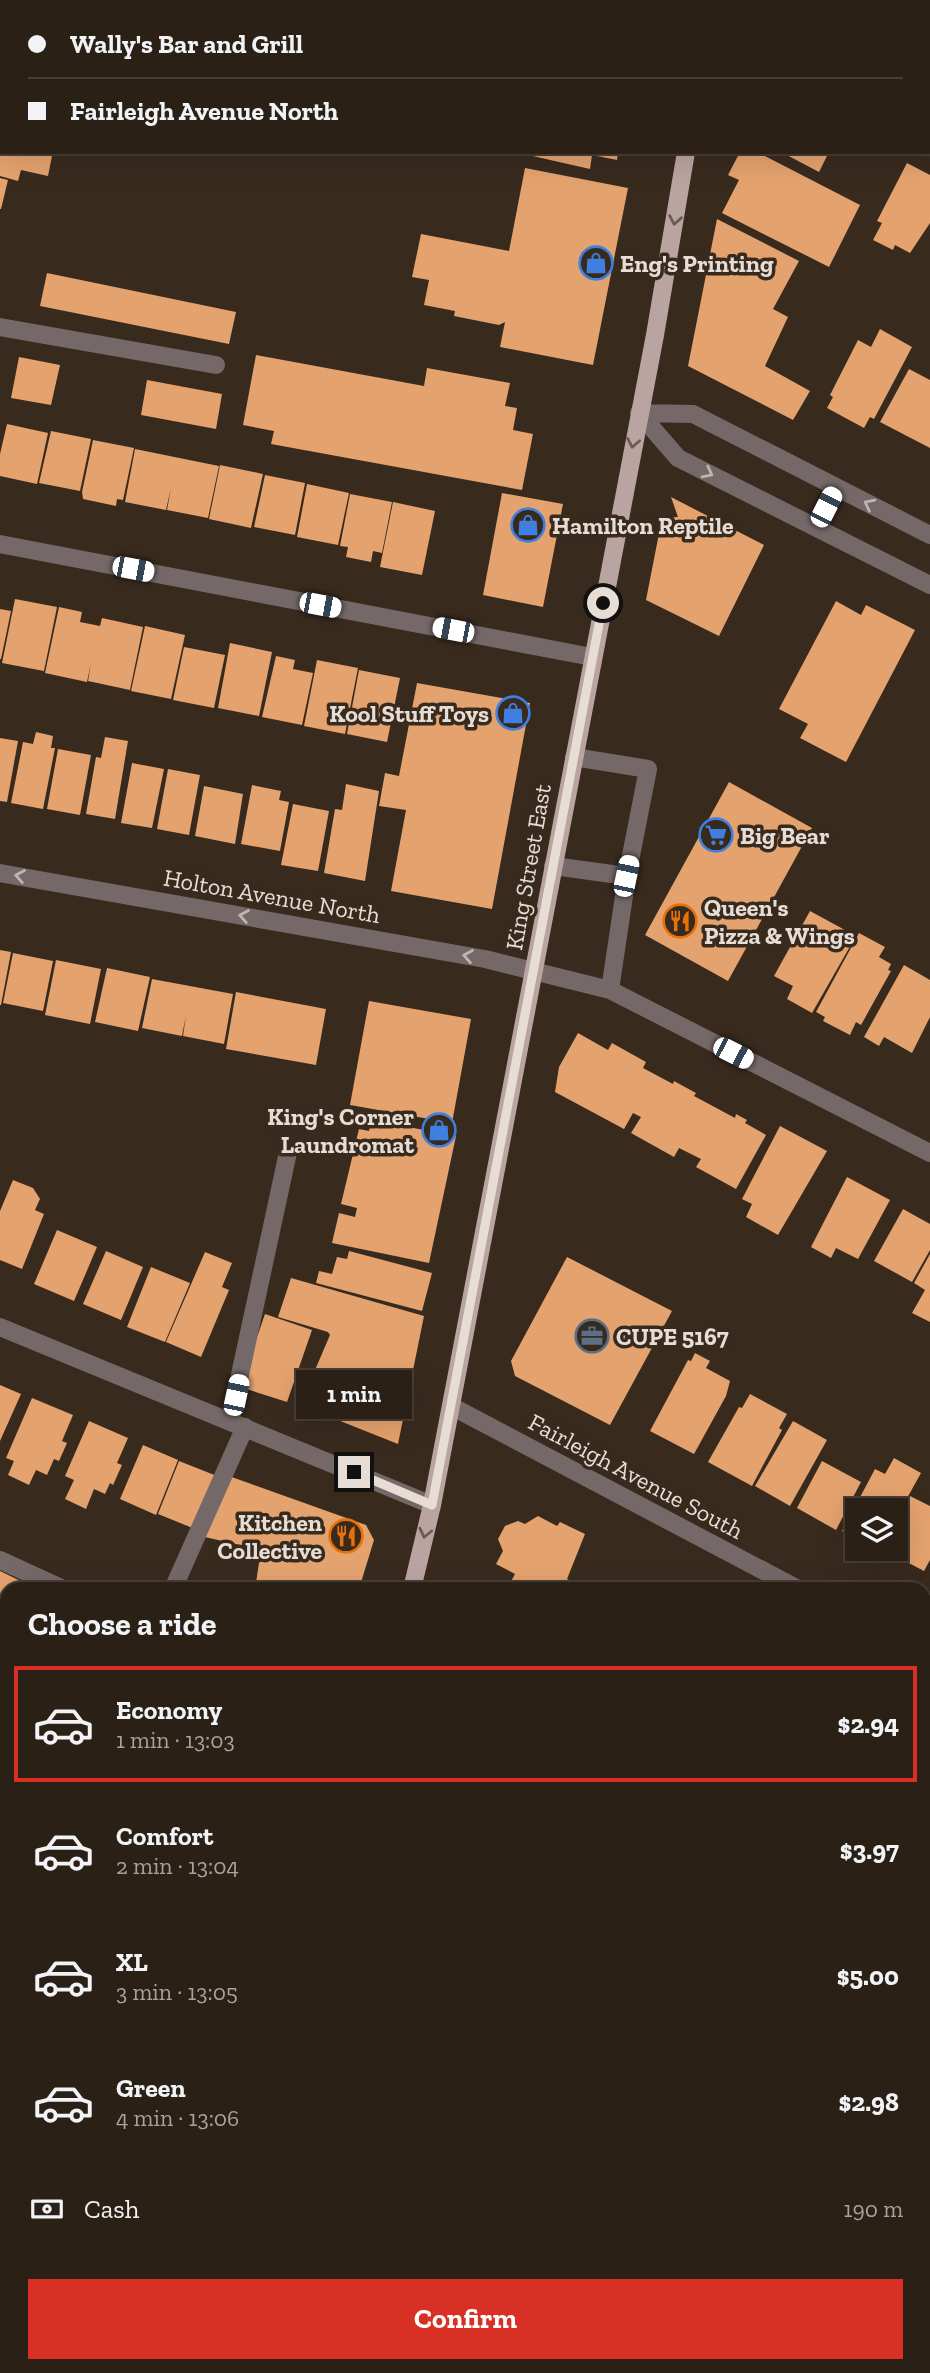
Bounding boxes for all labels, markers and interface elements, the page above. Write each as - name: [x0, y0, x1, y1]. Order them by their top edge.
- text: Wally's Bar and Grill: [70, 28, 303, 60]
- text: Fairleigh Avenue North: [70, 95, 338, 127]
- one-way arrow: [668, 214, 683, 225]
- shop icon: Eng's Printing: [577, 244, 615, 282]
- place label: Eng's Printing: [620, 249, 774, 278]
- one-way arrow: [626, 437, 641, 449]
- one-way arrow: [701, 464, 713, 478]
- car: [808, 484, 845, 530]
- one-way arrow: [864, 498, 876, 512]
- shop icon: Hamilton Reptile: [509, 506, 547, 544]
- place label: Hamilton Reptile: [552, 511, 734, 540]
- car: [111, 555, 156, 583]
- route start: [587, 587, 619, 619]
- car: [298, 591, 343, 619]
- car: [431, 616, 476, 644]
- shop icon: Kool Stuff Toys: [494, 694, 532, 732]
- place label: Kool Stuff Toys: [329, 699, 489, 728]
- street label: King Street East: [499, 782, 557, 952]
- supermarket icon: Big Bear: [697, 816, 735, 854]
- place label: Big Bear: [740, 821, 830, 850]
- car: [612, 853, 641, 899]
- street label: Holton Avenue North: [161, 863, 383, 929]
- one-way arrow: [14, 870, 26, 885]
- place label: Queen's Pizza & Wings: [704, 893, 855, 950]
- restaurant icon: Queen's Pizza & Wings: [661, 902, 699, 940]
- one-way arrow: [238, 909, 249, 924]
- one-way arrow: [462, 949, 473, 964]
- car: [710, 1034, 757, 1072]
- place label: King's Corner Laundromat: [267, 1102, 414, 1159]
- shop icon: King's Corner Laundromat: [420, 1111, 458, 1149]
- office icon: CUPE 5167: [573, 1317, 611, 1355]
- place label: CUPE 5167: [616, 1322, 729, 1351]
- callout: 1 min: [296, 1370, 412, 1420]
- car: [222, 1372, 251, 1418]
- text: 1 min: [327, 1380, 381, 1408]
- street label: Fairleigh Avenue South: [524, 1407, 749, 1545]
- route end: [338, 1456, 370, 1488]
- map controls: [845, 1498, 908, 1561]
- button: layers: [845, 1498, 908, 1561]
- place label: Kitchen Collective: [217, 1508, 322, 1565]
- restaurant icon: Kitchen Collective: [327, 1517, 365, 1555]
- one-way arrow: [419, 1527, 433, 1539]
- text: Choose a ride: [28, 1605, 216, 1643]
- icon: car: [32, 1693, 95, 1756]
- text: Economy: [116, 1694, 222, 1726]
- text: $2.94: [838, 1708, 899, 1740]
- text: 1 min · 13:03: [116, 1726, 235, 1754]
- icon: car: [32, 1819, 95, 1882]
- text: Comfort: [116, 1820, 213, 1852]
- text: $3.97: [840, 1834, 899, 1866]
- text: 2 min · 13:04: [116, 1852, 239, 1880]
- icon: car: [32, 1945, 95, 2008]
- text: XL: [116, 1946, 148, 1978]
- text: $5.00: [837, 1960, 899, 1992]
- text: 3 min · 13:05: [116, 1978, 238, 2006]
- icon: car: [32, 2071, 95, 2134]
- text: Green: [116, 2072, 186, 2104]
- text: $2.98: [838, 2086, 899, 2118]
- text: 4 min · 13:06: [116, 2104, 239, 2132]
- icon: cash: [28, 2190, 66, 2228]
- text: Cash: [84, 2193, 139, 2225]
- text: 190 m: [844, 2195, 903, 2223]
- button: Confirm: [28, 2279, 903, 2359]

